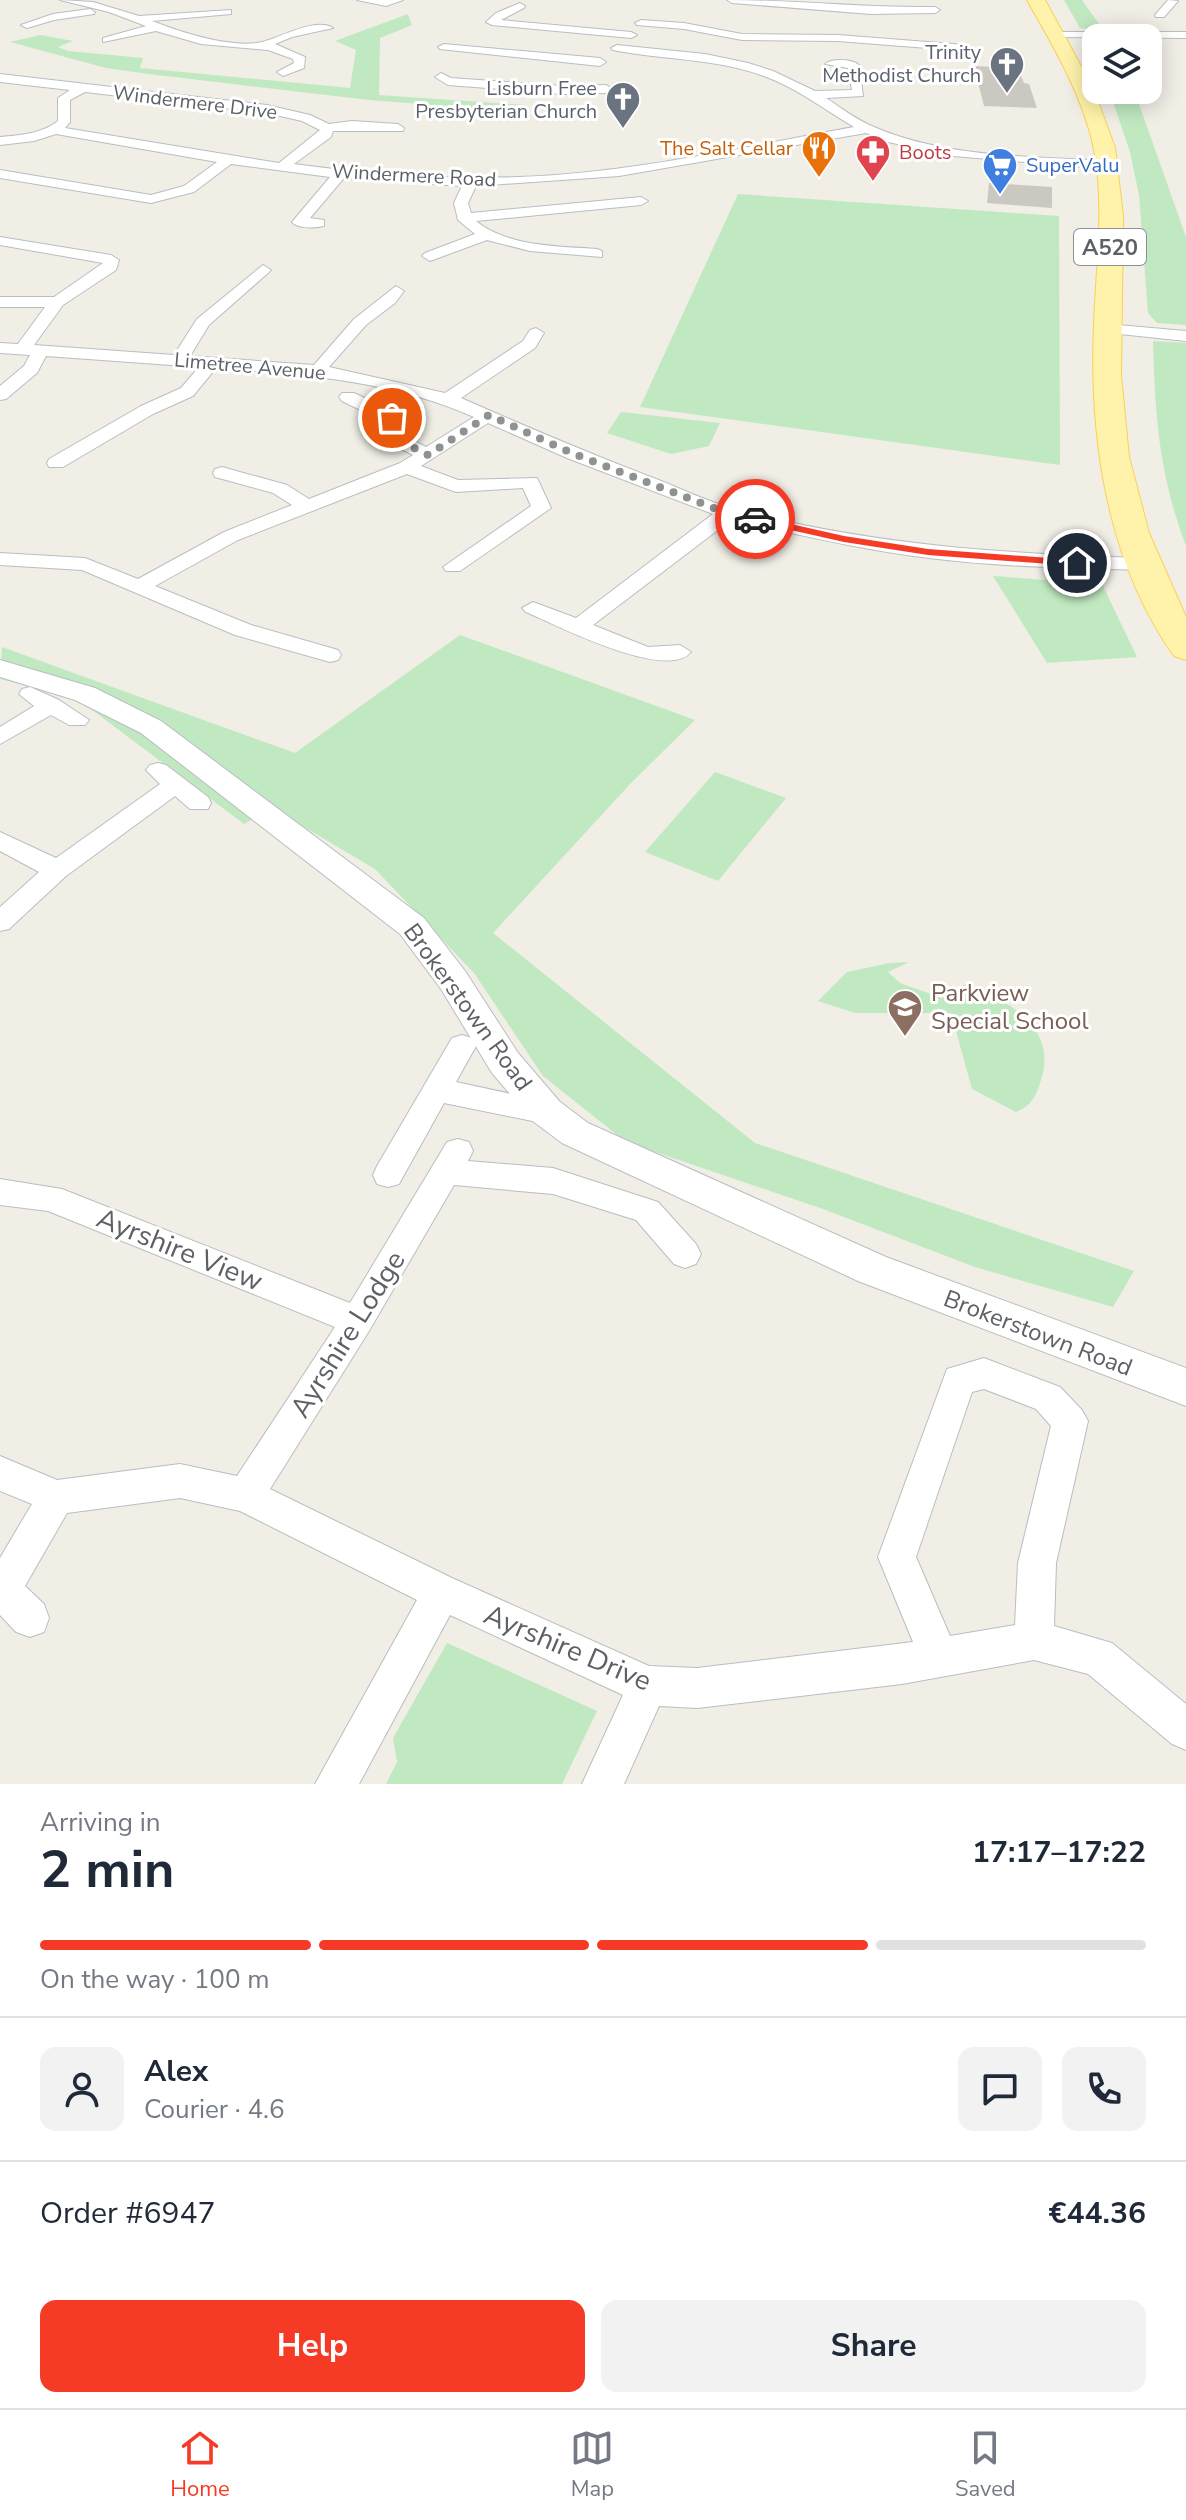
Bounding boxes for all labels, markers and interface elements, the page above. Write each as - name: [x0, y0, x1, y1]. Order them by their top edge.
- map controls: [1082, 24, 1162, 104]
- button: layers: [1082, 24, 1162, 104]
- place label: Trinity Methodist Church: [822, 39, 982, 89]
- church icon: Trinity Methodist Church: [988, 45, 1026, 95]
- place label: Lisburn Free Presbyterian Church: [415, 75, 597, 125]
- street label: Windermere Drive: [111, 79, 279, 126]
- church icon: Lisburn Free Presbyterian Church: [604, 80, 642, 130]
- restaurant icon: The Salt Cellar: [800, 129, 838, 179]
- pharmacy icon: Boots: [854, 133, 892, 183]
- place label: The Salt Cellar: [660, 135, 793, 162]
- place label: Boots: [899, 139, 951, 166]
- supermarket icon: SuperValu: [981, 146, 1019, 196]
- place label: SuperValu: [1026, 152, 1119, 179]
- street label: Windermere Road: [331, 158, 497, 193]
- road number: A520: [1074, 229, 1146, 265]
- street label: Limetree Avenue: [173, 346, 327, 387]
- pin: [358, 384, 426, 452]
- icon: bag: [370, 396, 414, 440]
- courier: [715, 479, 795, 559]
- icon: car: [733, 497, 777, 541]
- pin: [1043, 529, 1111, 597]
- icon: home: [1055, 541, 1099, 585]
- street label: Brokerstown Road: [396, 917, 540, 1097]
- place label: Parkview Special School: [931, 977, 1089, 1037]
- school or university icon: Parkview Special School: [886, 988, 924, 1038]
- street label: Ayrshire View: [91, 1199, 268, 1300]
- street label: Ayrshire Lodge: [281, 1244, 414, 1425]
- street label: Brokerstown Road: [939, 1282, 1137, 1384]
- street label: Ayrshire Drive: [478, 1596, 657, 1700]
- text: Arriving in: [40, 1805, 161, 1840]
- text: 17:17–17:22: [972, 1832, 1146, 1873]
- text: 2 min: [40, 1834, 175, 1905]
- text: On the way · 100 m: [40, 1962, 269, 1997]
- button: person: [40, 2047, 124, 2131]
- button: chat: [958, 2047, 1042, 2131]
- button: phone: [1062, 2047, 1146, 2131]
- text: Alex: [144, 2051, 208, 2092]
- text: Courier · 4.6: [144, 2092, 285, 2127]
- text: Order #6947: [40, 2193, 215, 2234]
- text: €44.36: [1049, 2193, 1146, 2234]
- button: Help: [40, 2300, 585, 2392]
- button: Share: [601, 2300, 1146, 2392]
- tab: Home: [170, 2426, 230, 2504]
- tab: Map: [570, 2426, 614, 2504]
- tab: Saved: [955, 2426, 1016, 2504]

